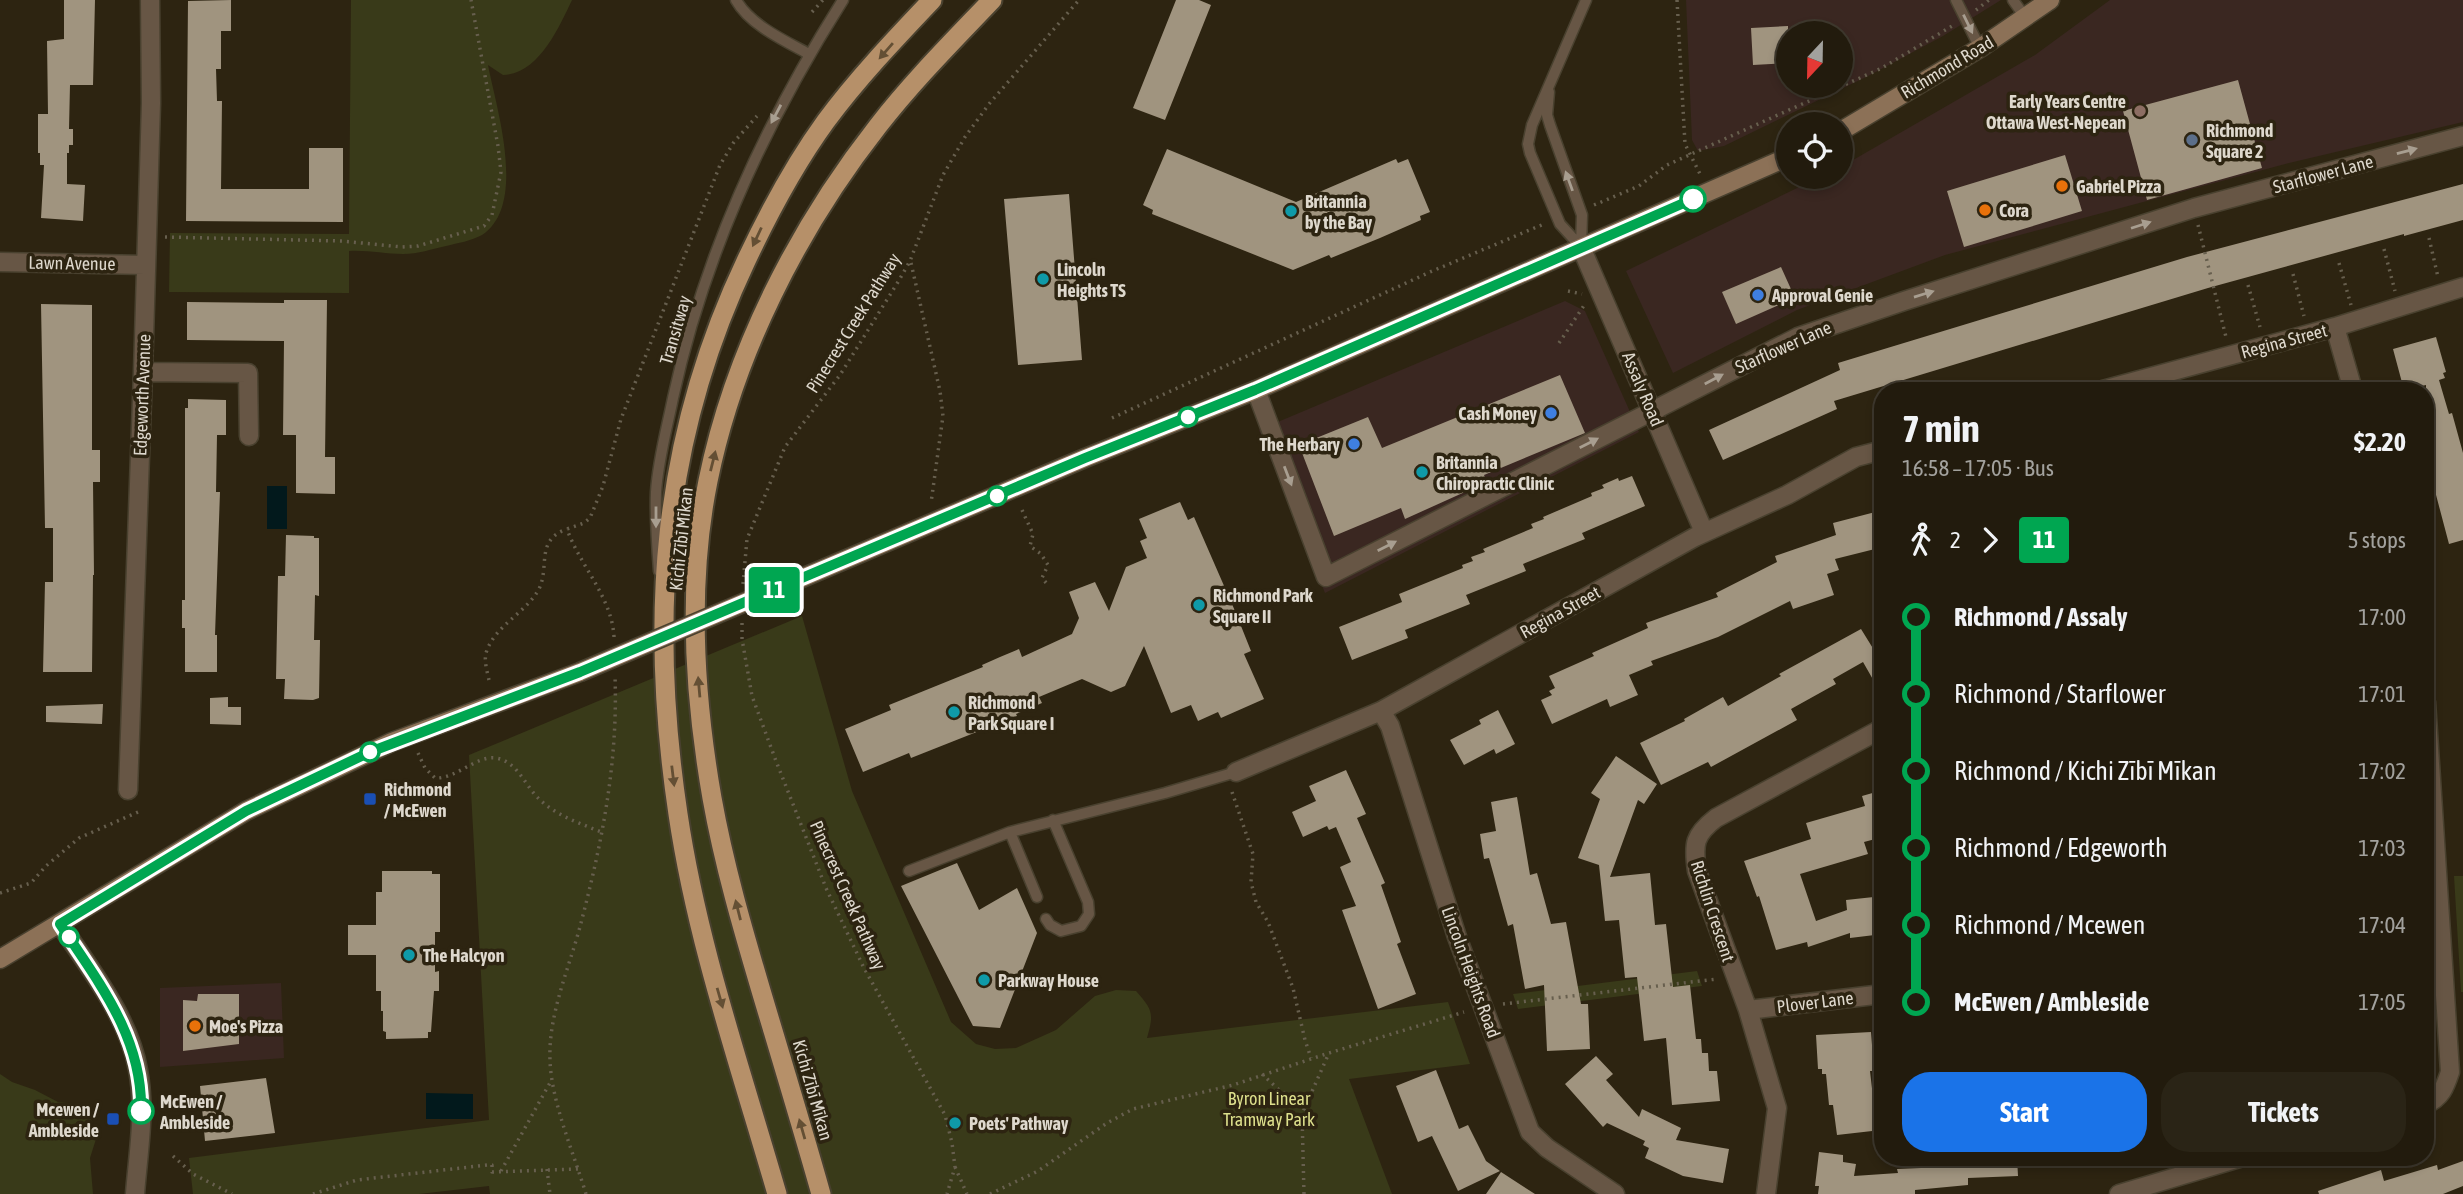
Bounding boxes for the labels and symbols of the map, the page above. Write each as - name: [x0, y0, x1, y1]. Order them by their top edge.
- one-way arrow: [1963, 14, 1974, 34]
- north arrow: [1776, 21, 1853, 98]
- street label: Richmond Road: [1897, 31, 1997, 103]
- one-way arrow: [879, 42, 894, 59]
- place label: Early Years Centre Ottawa West-Nepean: [1986, 91, 2126, 133]
- marker: Early Years Centre Ottawa West-Nepean: [2132, 103, 2148, 119]
- one-way arrow: [771, 104, 782, 124]
- place label: Richmond Square 2: [2206, 120, 2273, 162]
- marker: Richmond Square 2: [2184, 132, 2200, 148]
- one-way arrow: [2397, 146, 2418, 156]
- street label: Starflower Lane: [2271, 151, 2375, 197]
- one-way arrow: [1564, 170, 1575, 191]
- place label: Gabriel Pizza: [2076, 176, 2161, 197]
- marker: Gabriel Pizza: [2054, 178, 2070, 194]
- unlabelled marker: [1680, 186, 1706, 212]
- place label: Britannia by the Bay: [1305, 191, 1373, 233]
- place label: Cora: [1999, 200, 2029, 221]
- marker: Cora: [1977, 202, 1993, 218]
- marker: Britannia by the Bay: [1283, 203, 1299, 219]
- one-way arrow: [2131, 220, 2152, 230]
- one-way arrow: [751, 227, 763, 247]
- street label: Pinecrest Creek Pathway: [802, 249, 904, 397]
- street label: Lawn Avenue: [28, 252, 116, 274]
- place label: Lincoln Heights TS: [1057, 259, 1126, 301]
- marker: Lincoln Heights TS: [1035, 271, 1051, 287]
- place label: Approval Genie: [1771, 285, 1873, 306]
- marker: Approval Genie: [1750, 287, 1766, 303]
- one-way arrow: [1914, 288, 1935, 299]
- street label: Transitway: [655, 293, 695, 367]
- street label: Starflower Lane: [1732, 316, 1834, 378]
- street label: Regina Street: [2239, 319, 2329, 363]
- street label: Edgeworth Avenue: [129, 334, 155, 456]
- street label: Assaly Road: [1618, 349, 1668, 429]
- one-way arrow: [1704, 373, 1723, 385]
- place label: Cash Money: [1458, 403, 1538, 424]
- marker: Cash Money: [1543, 405, 1559, 421]
- unlabelled marker: [1178, 407, 1198, 427]
- place label: The Herbary: [1260, 434, 1341, 455]
- marker: The Herbary: [1346, 436, 1362, 452]
- one-way arrow: [1580, 437, 1599, 449]
- one-way arrow: [708, 449, 719, 471]
- place label: Britannia Chiropractic Clinic: [1436, 452, 1555, 494]
- marker: Britannia Chiropractic Clinic: [1414, 464, 1430, 480]
- one-way arrow: [1283, 466, 1294, 487]
- street label: Kichi Zībī Mīkan: [665, 486, 697, 592]
- unlabelled marker: [987, 486, 1007, 506]
- one-way arrow: [650, 506, 662, 528]
- one-way arrow: [1377, 540, 1397, 552]
- line badge: 11: [742, 567, 806, 613]
- street label: Regina Street: [1516, 581, 1604, 643]
- place label: Richmond Park Square II: [1213, 585, 1314, 627]
- marker: Richmond Park Square II: [1191, 597, 1207, 613]
- one-way arrow: [693, 675, 704, 697]
- place label: Richmond Park Square I: [968, 692, 1054, 734]
- marker: Richmond Park Square I: [946, 704, 962, 720]
- unlabelled marker: [360, 742, 380, 762]
- one-way arrow: [668, 765, 679, 787]
- place label: Richmond / McEwen: [384, 779, 451, 821]
- marker: Richmond / McEwen: [362, 791, 378, 807]
- street label: Pinecrest Creek Pathway: [806, 817, 890, 973]
- street label: Richlin Crescent: [1687, 858, 1739, 964]
- one-way arrow: [732, 899, 743, 921]
- street label: Lincoln Heights Road: [1437, 903, 1505, 1041]
- unlabelled marker: [59, 927, 79, 947]
- place label: The Halcyon: [423, 945, 505, 966]
- marker: The Halcyon: [401, 947, 417, 963]
- place label: Parkway House: [998, 970, 1099, 991]
- marker: Parkway House: [976, 972, 992, 988]
- one-way arrow: [715, 987, 726, 1009]
- street label: Plover Lane: [1775, 987, 1855, 1017]
- place label: Moe's Pizza: [209, 1016, 283, 1037]
- marker: Moe's Pizza: [187, 1018, 203, 1034]
- street label: Kichi Zībī Mīkan: [789, 1037, 837, 1143]
- park label: Byron Linear Tramway Park: [1223, 1088, 1315, 1130]
- place label: McEwen / Ambleside: [159, 1091, 230, 1133]
- marker: McEwen / Ambleside: [128, 1098, 154, 1124]
- place label: Mcewen / Ambleside: [28, 1099, 100, 1141]
- marker: Mcewen / Ambleside: [105, 1111, 121, 1127]
- place label: Poets' Pathway: [969, 1113, 1069, 1134]
- marker: Poets' Pathway: [947, 1115, 963, 1131]
- one-way arrow: [797, 1118, 807, 1139]

